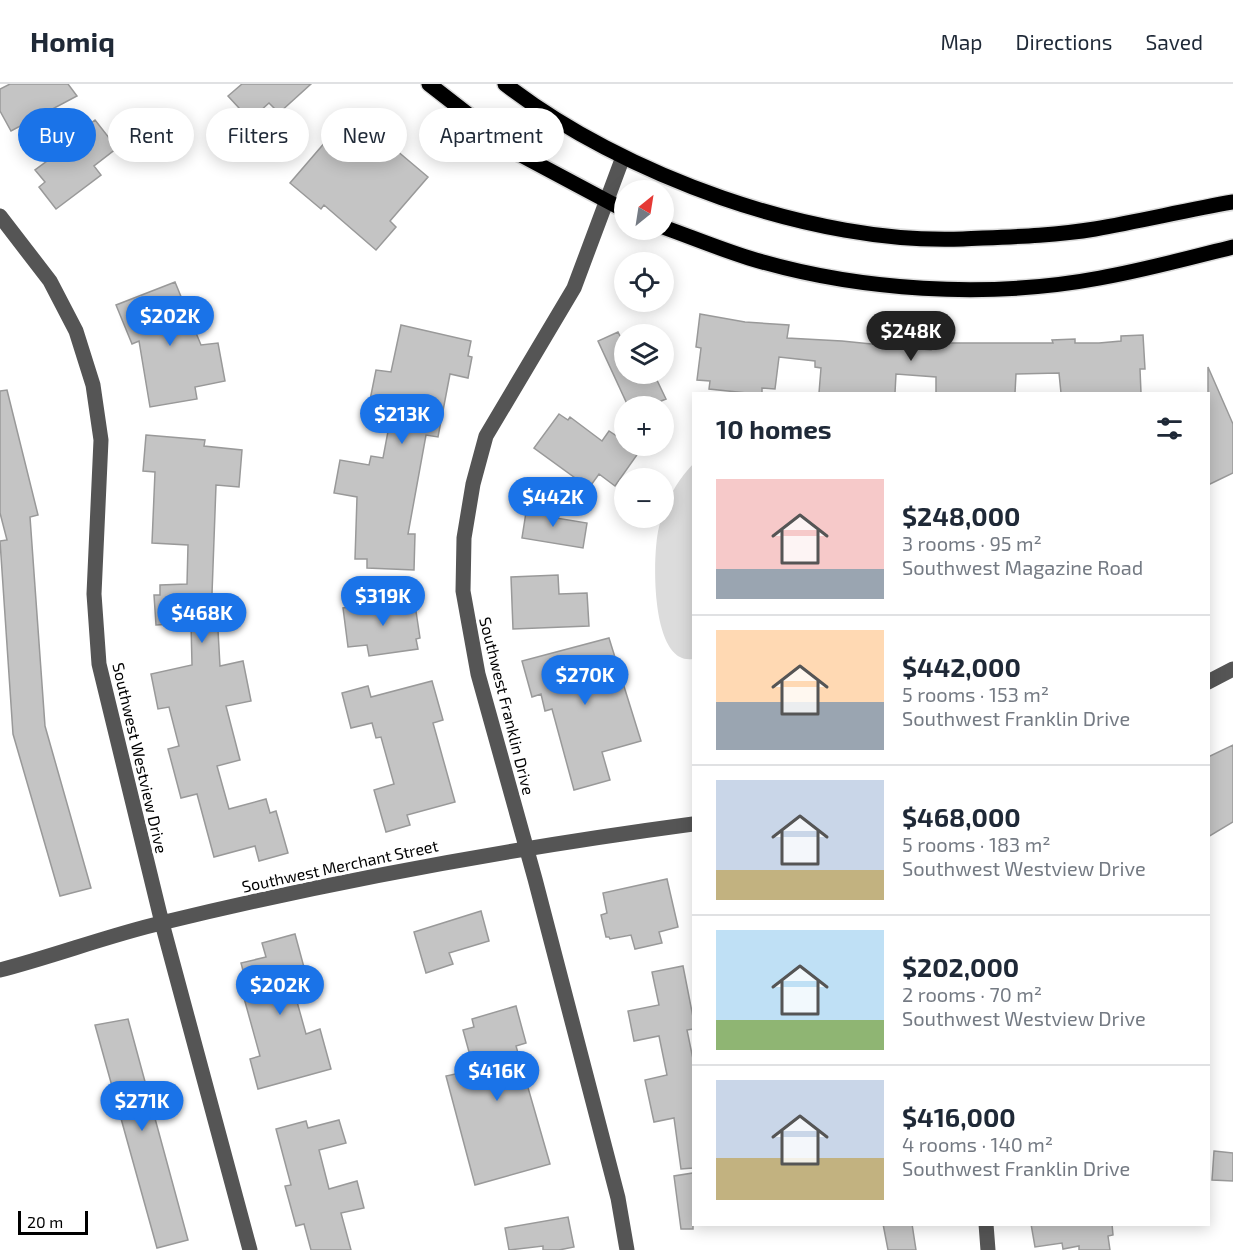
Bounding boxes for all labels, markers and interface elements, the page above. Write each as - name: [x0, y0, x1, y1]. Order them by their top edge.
- text: Homiq: [30, 24, 115, 58]
- text: Map: [940, 29, 983, 54]
- text: Directions: [1016, 29, 1112, 54]
- text: Saved: [1145, 29, 1203, 54]
- chip: Buy: [18, 108, 96, 162]
- chip: Rent: [108, 108, 194, 162]
- chip: Filters: [206, 108, 309, 162]
- chip: New: [321, 108, 407, 162]
- chip: Apartment: [419, 108, 564, 162]
- north arrow: [614, 180, 674, 240]
- map controls: [614, 180, 674, 528]
- button: locate: [614, 252, 674, 312]
- pin: $202K: [128, 296, 212, 347]
- text: $202K: [140, 303, 200, 327]
- pin: $248K: [869, 311, 953, 362]
- text: $248K: [880, 318, 942, 342]
- button: layers: [614, 324, 674, 384]
- pin: $213K: [360, 394, 444, 445]
- button: +: [614, 396, 674, 456]
- text: $213K: [374, 401, 430, 425]
- icon: filters: [1153, 412, 1186, 445]
- text: 10 homes: [716, 413, 832, 444]
- button: −: [614, 468, 674, 528]
- pin: $442K: [511, 477, 595, 528]
- text: $442K: [522, 484, 584, 508]
- text: $248,000: [902, 500, 1020, 531]
- icon: home: [764, 503, 836, 575]
- text: 3 rooms · 95 m²: [902, 531, 1042, 555]
- text: Southwest Magazine Road: [902, 555, 1143, 579]
- pin: $319K: [341, 576, 425, 627]
- text: $319K: [355, 583, 411, 607]
- pin: $468K: [160, 593, 244, 644]
- text: $468K: [171, 600, 233, 624]
- street label: Southwest Franklin Drive: [476, 615, 539, 797]
- text: $442,000: [902, 651, 1021, 682]
- icon: home: [764, 654, 836, 726]
- pin: $270K: [543, 655, 627, 706]
- street label: Southwest Westview Drive: [109, 661, 172, 855]
- text: $270K: [555, 662, 615, 686]
- text: 5 rooms · 153 m²: [902, 682, 1049, 706]
- text: Southwest Franklin Drive: [902, 706, 1130, 730]
- text: $468,000: [902, 801, 1021, 832]
- icon: home: [764, 804, 836, 876]
- text: 5 rooms · 183 m²: [902, 832, 1050, 856]
- street label: Southwest Merchant Street: [240, 835, 440, 896]
- text: Southwest Westview Drive: [902, 856, 1146, 880]
- text: $202,000: [902, 951, 1019, 982]
- icon: home: [764, 954, 836, 1026]
- pin: $202K: [238, 965, 322, 1016]
- text: $202K: [250, 972, 310, 996]
- text: 2 rooms · 70 m²: [902, 982, 1042, 1006]
- text: Southwest Westview Drive: [902, 1006, 1146, 1030]
- pin: $416K: [455, 1051, 539, 1102]
- text: $416K: [468, 1058, 526, 1082]
- pin: $271K: [100, 1081, 184, 1132]
- text: $271K: [114, 1088, 170, 1112]
- text: $416,000: [902, 1101, 1016, 1132]
- icon: home: [764, 1104, 836, 1176]
- text: 4 rooms · 140 m²: [902, 1132, 1053, 1156]
- text: Southwest Franklin Drive: [902, 1156, 1130, 1180]
- scale bar: [18, 1208, 88, 1236]
- text: 20 m: [27, 1212, 63, 1231]

